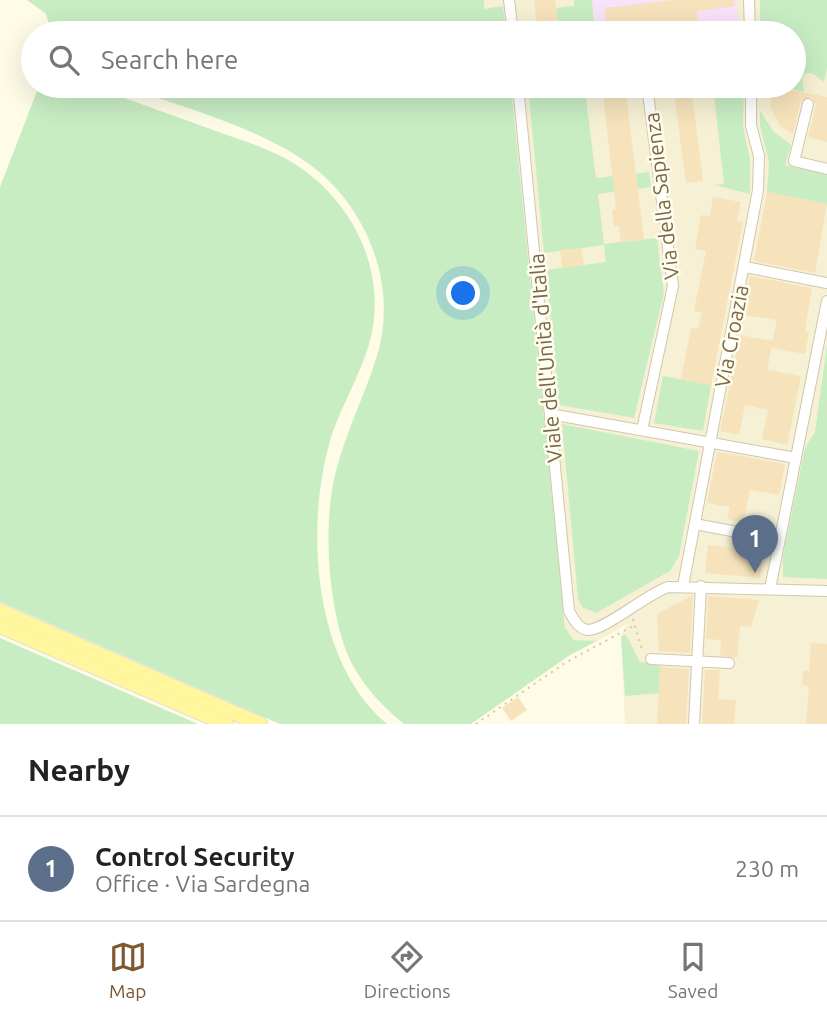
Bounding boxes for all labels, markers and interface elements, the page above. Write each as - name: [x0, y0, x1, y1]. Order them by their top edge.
- search box: [21, 21, 806, 98]
- icon: search: [45, 41, 83, 79]
- text: Search here: [101, 45, 238, 74]
- street label: Via della Sapienza: [639, 111, 683, 281]
- street label: Viale dell'Unità d'Italia: [524, 252, 566, 464]
- your location: [446, 276, 480, 310]
- street label: Via Croazia: [709, 283, 753, 389]
- pin: 1: [732, 515, 778, 573]
- text: Nearby: [28, 753, 130, 787]
- text: Control Security: [95, 842, 294, 871]
- text: 1: [45, 856, 57, 881]
- text: 230 m: [735, 856, 799, 881]
- text: Office · Via Sardegna: [95, 871, 310, 896]
- tab: Map: [109, 938, 147, 1002]
- tab: Directions: [364, 938, 451, 1002]
- tab: Saved: [668, 938, 718, 1002]

